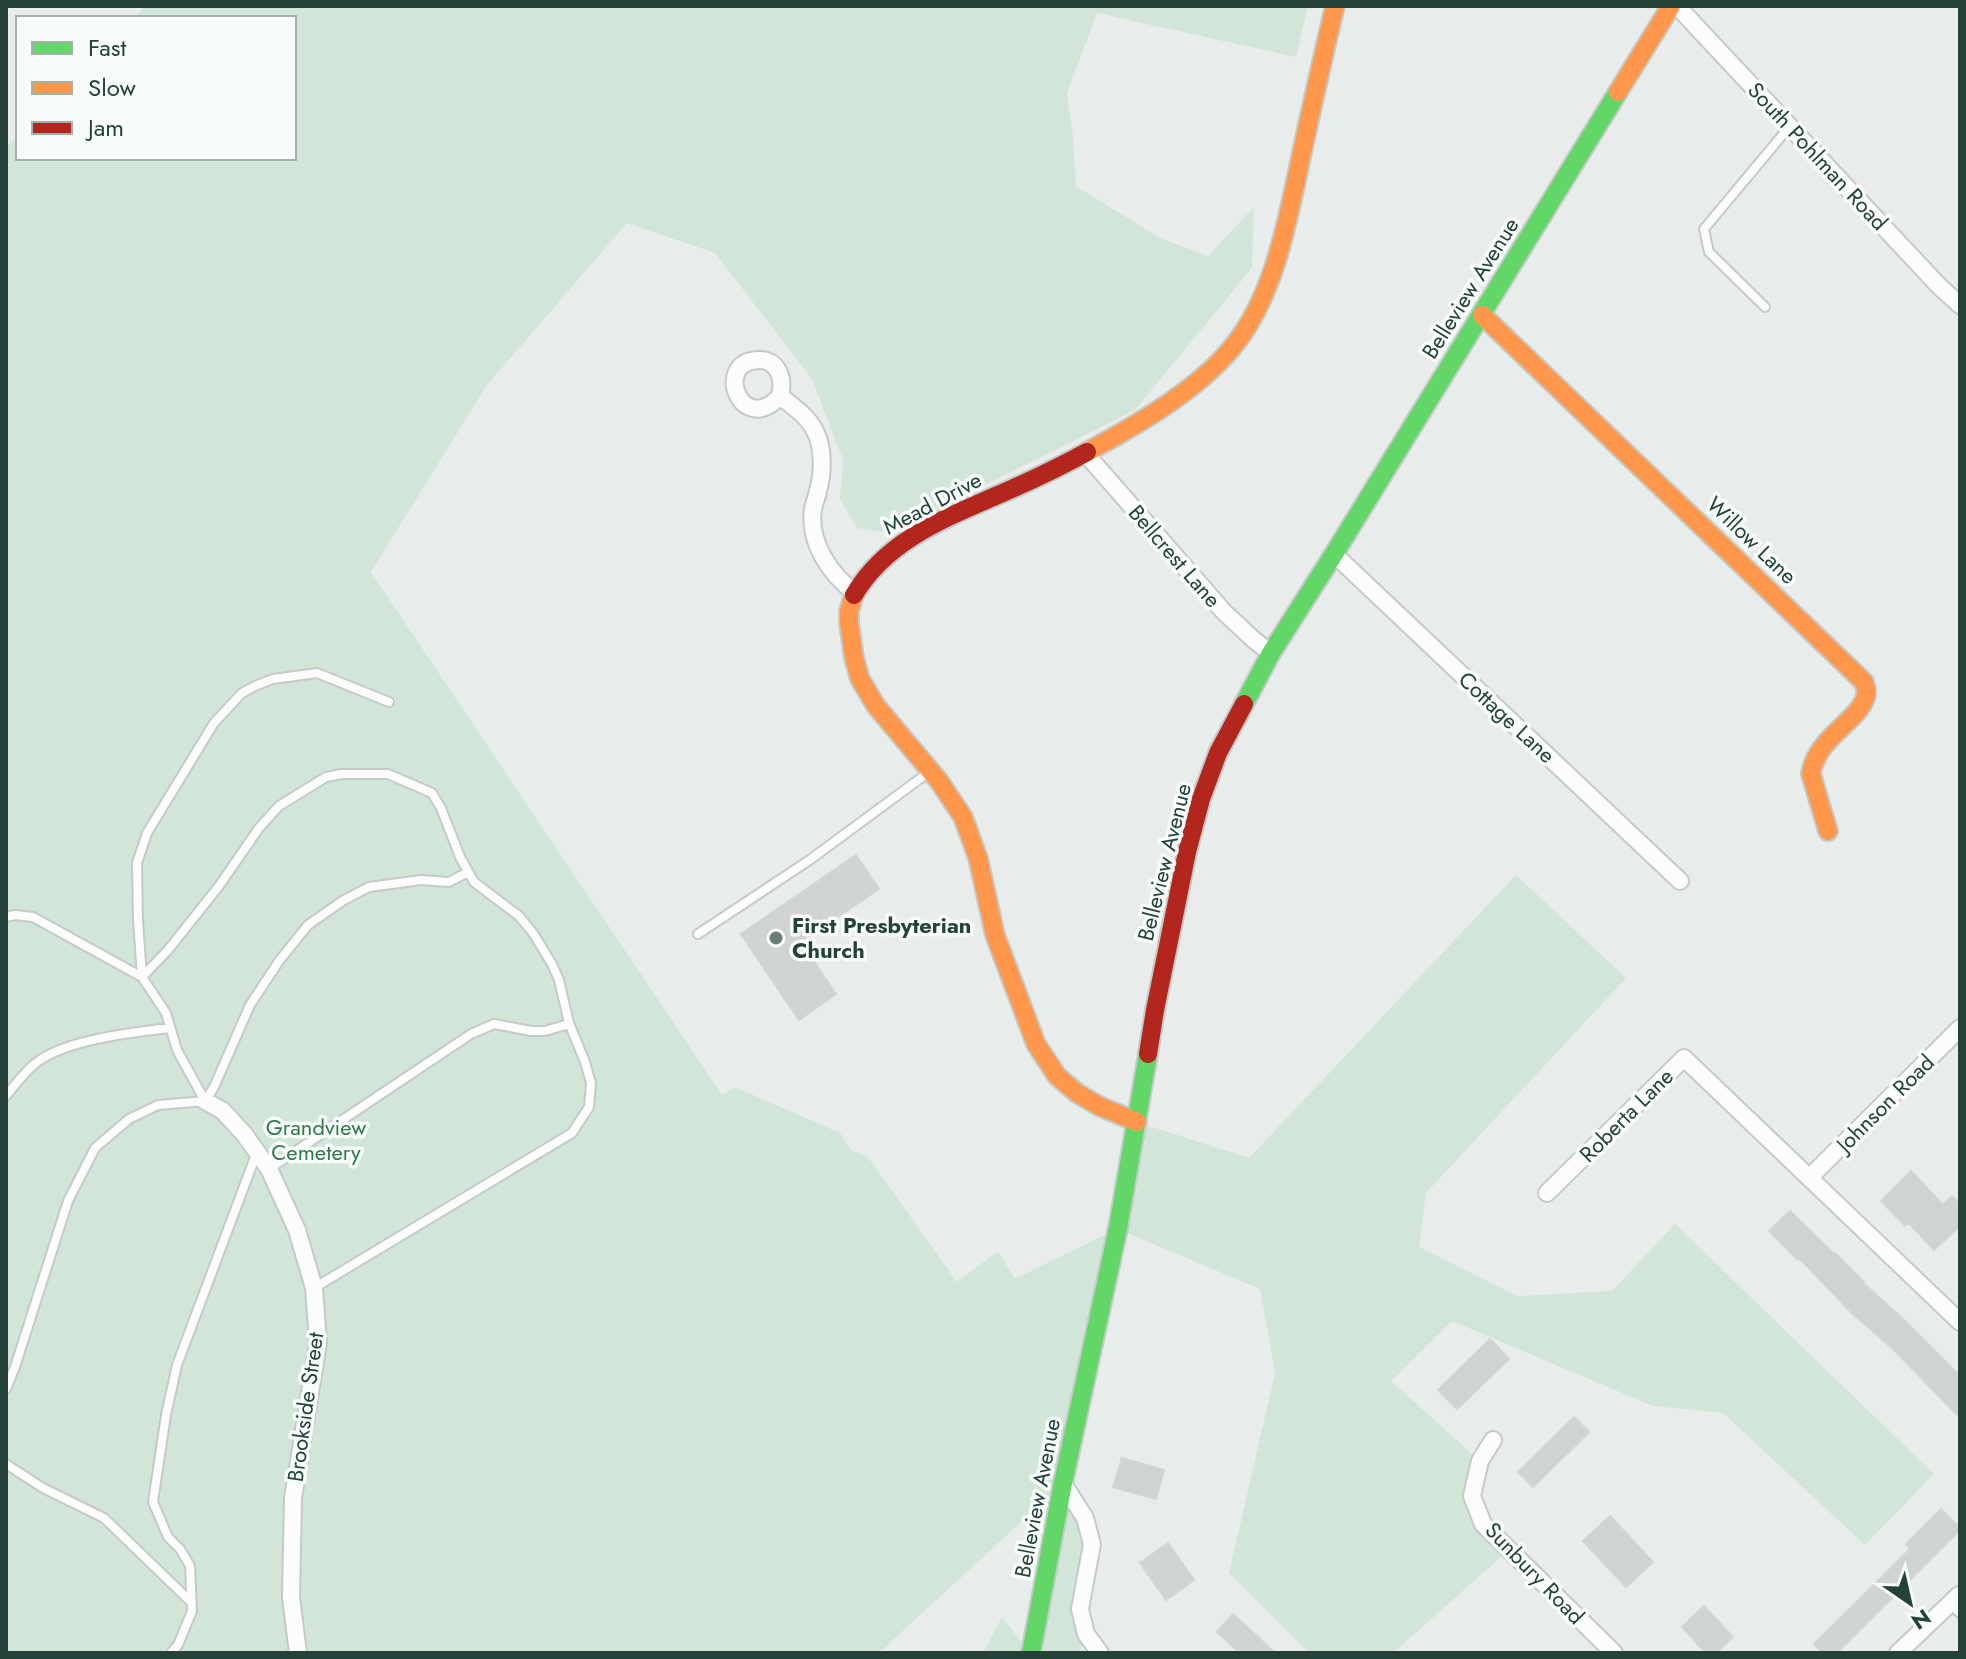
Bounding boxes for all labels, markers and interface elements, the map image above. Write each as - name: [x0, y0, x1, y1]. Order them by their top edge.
- legend: [16, 16, 296, 160]
- text: Fast: [88, 30, 126, 65]
- text: Slow: [88, 70, 136, 105]
- street label: South Pohlman Road: [1741, 75, 1895, 237]
- text: Jam: [85, 110, 124, 145]
- street label: Belleview Avenue: [1414, 211, 1526, 365]
- street label: Mead Drive: [877, 464, 987, 542]
- street label: Willow Lane: [1700, 489, 1804, 591]
- street label: Bellcrest Lane: [1121, 498, 1229, 614]
- street label: Cottage Lane: [1451, 664, 1563, 770]
- street label: Belleview Avenue: [1129, 780, 1199, 944]
- place label: First Presbyterian Church: [792, 909, 971, 966]
- marker: First Presbyterian Church: [767, 929, 785, 947]
- street label: Johnson Road: [1827, 1047, 1941, 1161]
- street label: Roberta Lane: [1572, 1061, 1680, 1169]
- park label: Grandview Cemetery: [266, 1111, 366, 1168]
- street label: Brookside Street: [279, 1329, 331, 1484]
- street label: Belleview Avenue: [1006, 1416, 1068, 1580]
- street label: Sunbury Road: [1478, 1515, 1592, 1631]
- north arrow: [1870, 1563, 1950, 1643]
- text: N: [1905, 1601, 1937, 1638]

